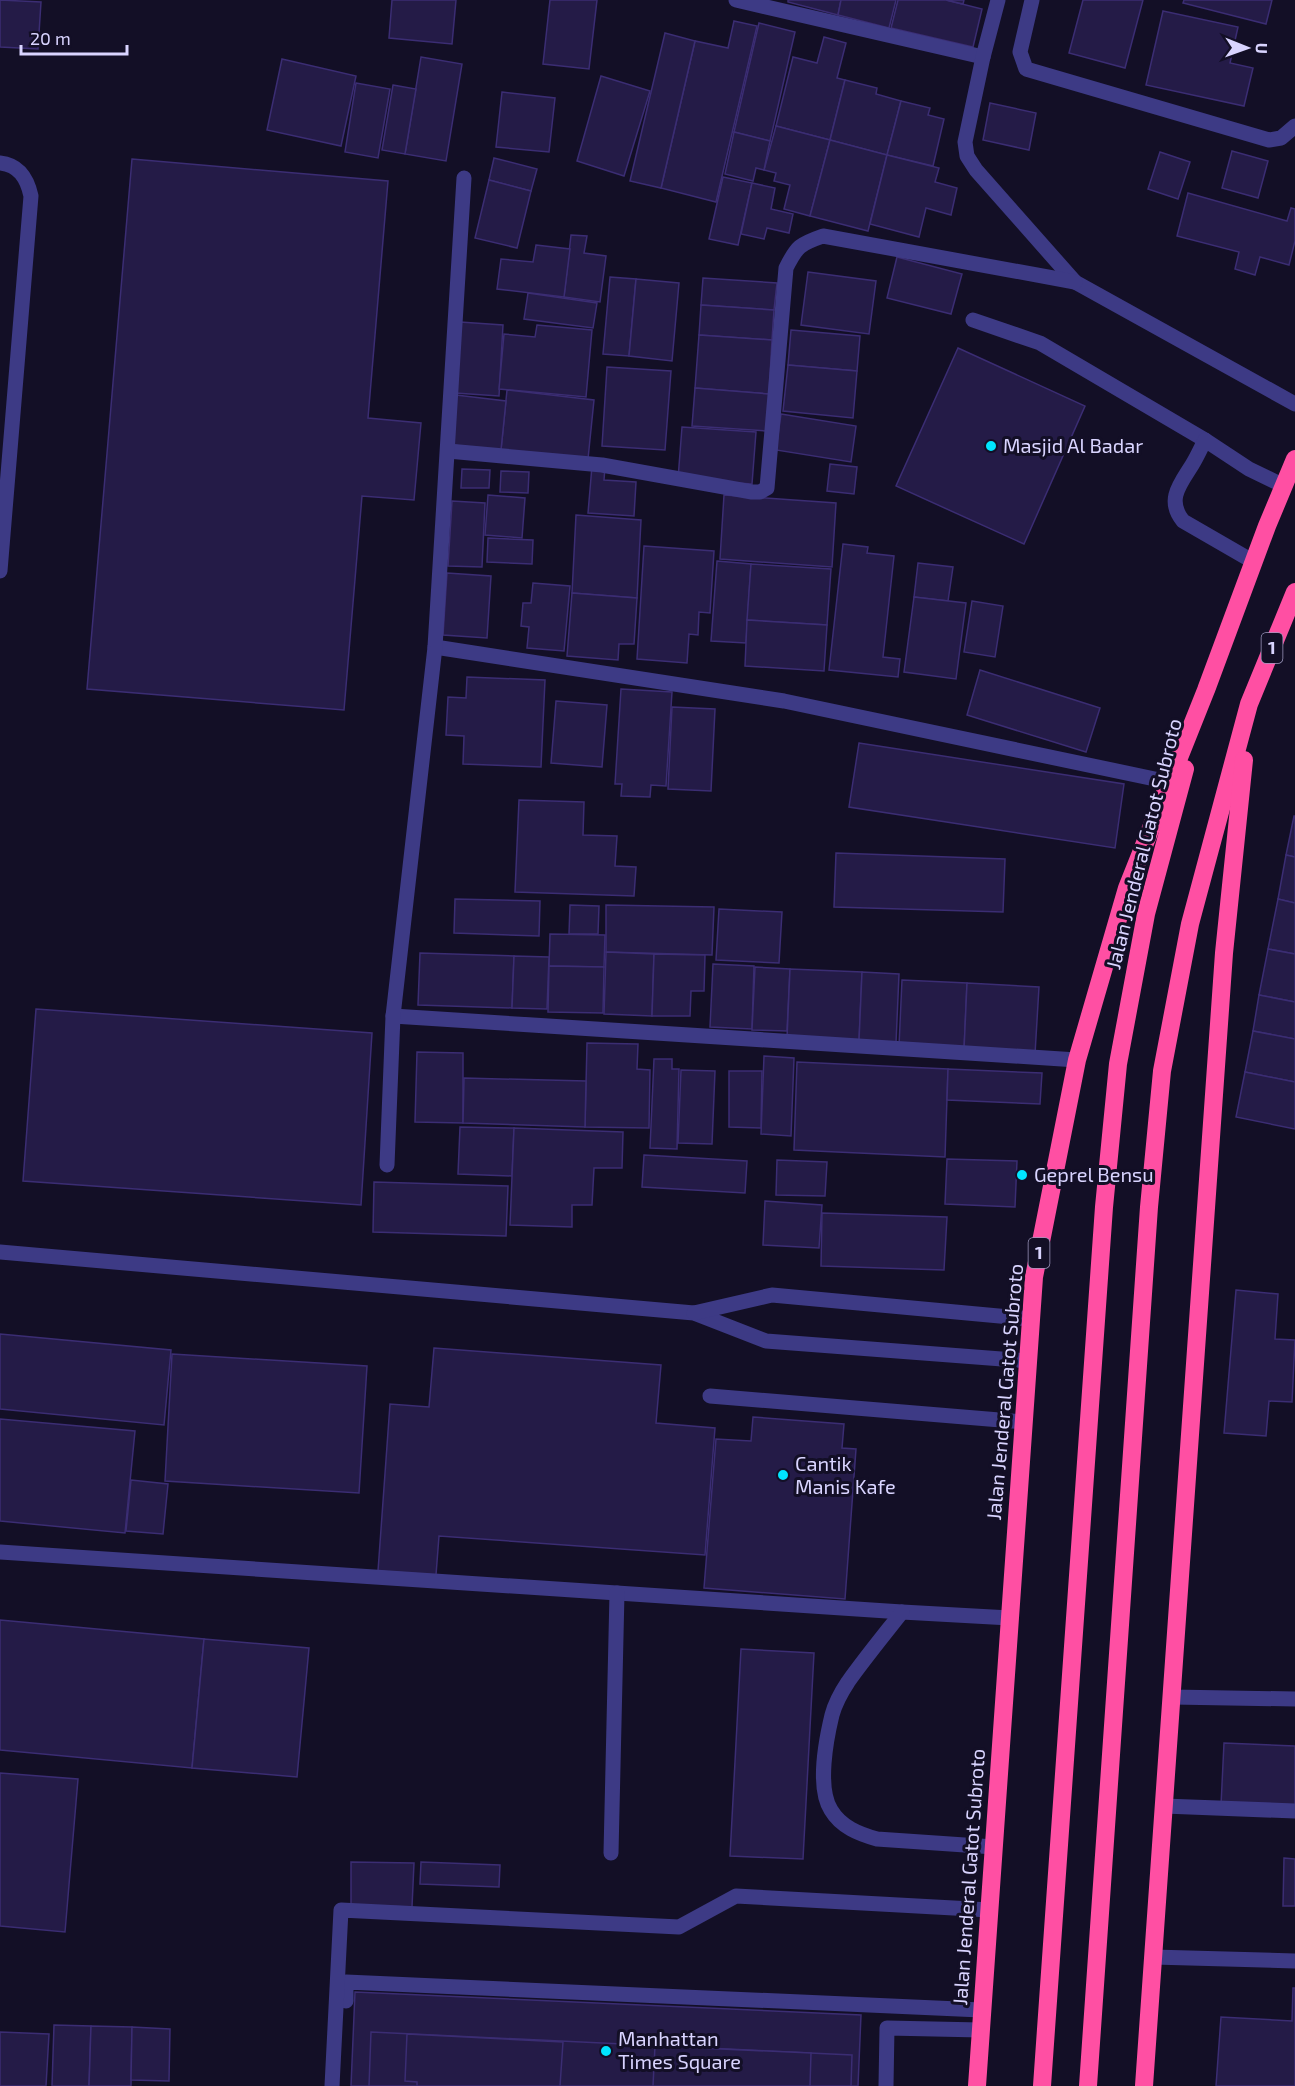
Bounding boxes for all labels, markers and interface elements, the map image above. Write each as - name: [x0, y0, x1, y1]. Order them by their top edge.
- scale bar: [21, 18, 128, 56]
- north arrow: [1217, 18, 1277, 78]
- text: 20 m: [30, 27, 71, 49]
- text: U: [1253, 43, 1272, 54]
- place label: Masjid Al Badar: [1003, 433, 1143, 457]
- marker: Masjid Al Badar: [984, 439, 998, 453]
- road number: 1: [1262, 633, 1282, 663]
- street label: Jalan Jenderal Gatot Subroto: [1100, 716, 1186, 972]
- place label: Geprel Bensu: [1034, 1162, 1154, 1186]
- marker: Geprel Bensu: [1015, 1168, 1029, 1182]
- road number: 1: [1028, 1238, 1050, 1268]
- street label: Jalan Jenderal Gatot Subroto: [981, 1263, 1027, 1521]
- place label: Cantik Manis Kafe: [795, 1451, 896, 1498]
- marker: Cantik Manis Kafe: [776, 1468, 790, 1482]
- street label: Jalan Jenderal Gatot Subroto: [947, 1748, 989, 2006]
- place label: Manhattan Times Square: [618, 2026, 741, 2073]
- marker: Manhattan Times Square: [599, 2044, 613, 2058]

